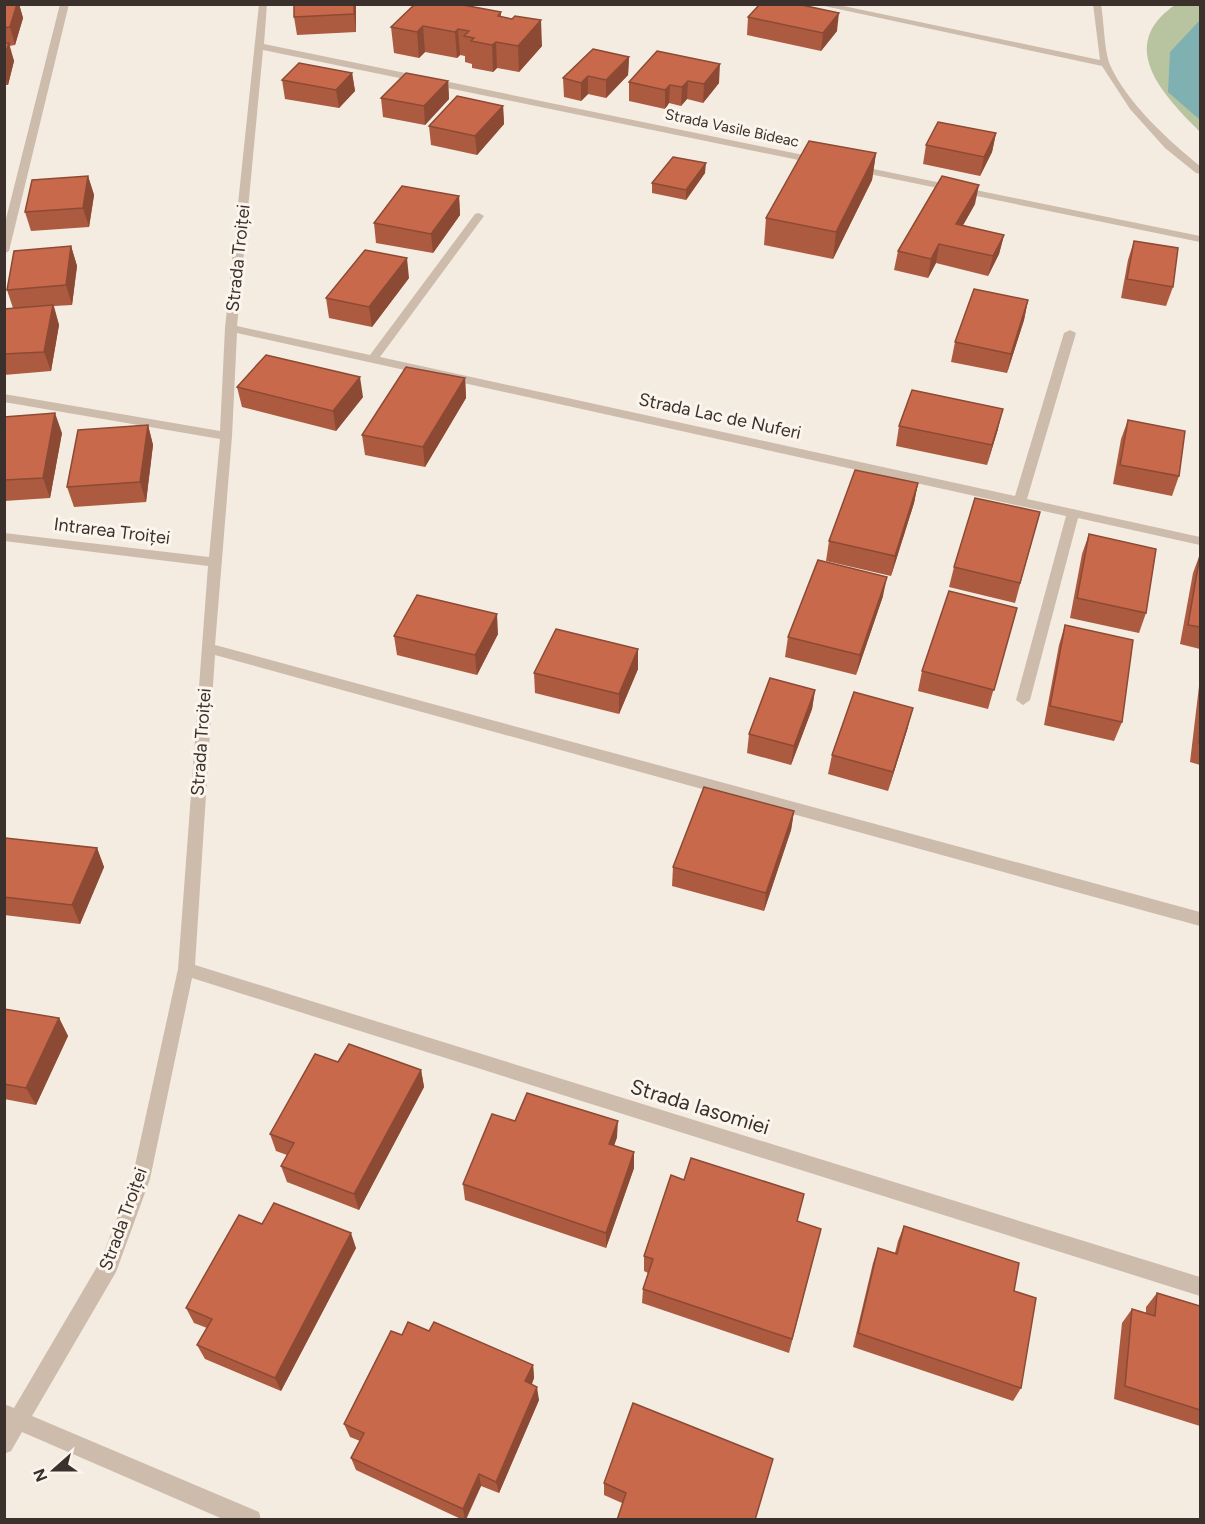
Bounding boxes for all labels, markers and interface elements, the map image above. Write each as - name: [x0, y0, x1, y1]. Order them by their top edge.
- street label: Strada Vasile Bideac: [663, 105, 801, 151]
- street label: Strada Troiței: [221, 203, 255, 313]
- street label: Strada Lac de Nuferi: [637, 388, 803, 444]
- street label: Intrarea Troiței: [53, 513, 171, 549]
- street label: Strada Troiței: [186, 687, 216, 797]
- street label: Strada Iasomiei: [627, 1073, 773, 1140]
- street label: Strada Troiței: [94, 1165, 152, 1273]
- north arrow: [24, 1440, 84, 1500]
- text: N: [29, 1466, 52, 1484]

